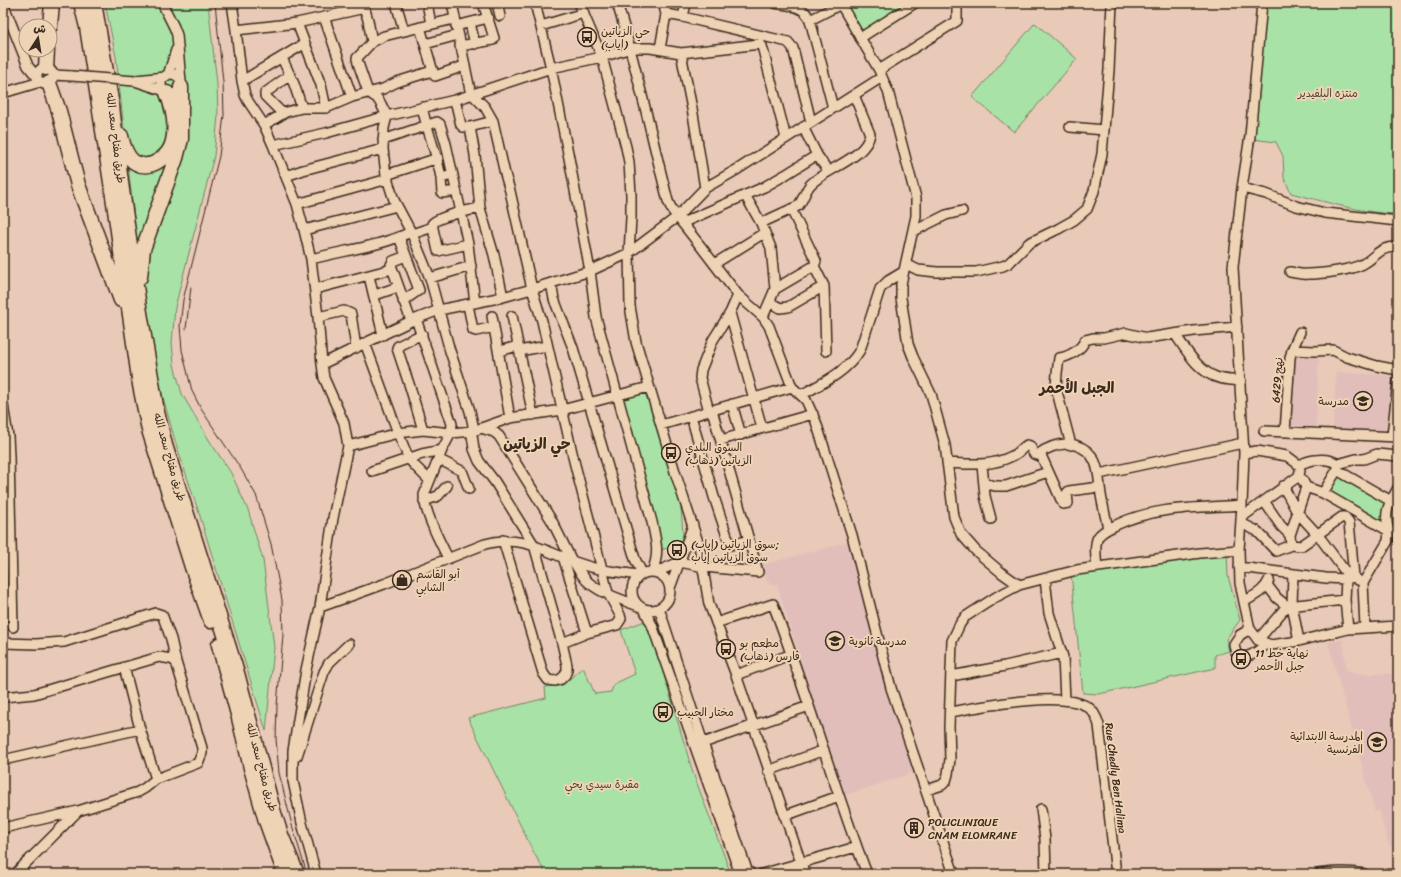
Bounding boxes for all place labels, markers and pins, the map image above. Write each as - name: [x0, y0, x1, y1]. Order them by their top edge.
- place label: حي الزياتين (إياب): [601, 22, 650, 54]
- bus stop icon: حي الزياتين (إياب): [576, 26, 598, 48]
- school or university icon: مدرسة: [1352, 390, 1374, 412]
- place label: مدرسة: [1318, 392, 1349, 411]
- place label: السوق البلدي الزياتين (ذهاب): [685, 438, 752, 470]
- bus stop icon: السوق البلدي الزياتين (ذهاب): [660, 442, 682, 464]
- place label: سوق الزياتين (إياب); سوق الزياتين إياب: [691, 535, 779, 567]
- bus stop icon: سوق الزياتين (إياب); سوق الزياتين إياب: [666, 539, 688, 561]
- place label: أبو القاسم الشابي: [416, 565, 460, 598]
- shop icon: أبو القاسم الشابي: [391, 569, 413, 591]
- school or university icon: مدرسة ثانوية: [824, 630, 846, 652]
- place label: مدرسة ثانوية: [849, 632, 907, 651]
- place label: مطعم بو فارس (ذهاب): [739, 634, 800, 666]
- bus stop icon: مطعم بو فارس (ذهاب): [715, 638, 737, 660]
- place label: نهاية خط 11 جبل الأحمر: [1254, 644, 1308, 676]
- bus stop icon: نهاية خط 11 جبل الأحمر: [1230, 648, 1252, 670]
- bus stop icon: مختار الحبيب: [652, 701, 674, 723]
- place label: مختار الحبيب: [677, 703, 734, 722]
- place label: المدرسة الابتدائية الفرنسية: [1290, 727, 1363, 759]
- school or university icon: المدرسة الابتدائية الفرنسية: [1366, 731, 1388, 753]
- place label: POLICLINIQUE CNAM ELOMRANE: [928, 813, 1018, 845]
- building icon: POLICLINIQUE CNAM ELOMRANE: [903, 817, 925, 839]

